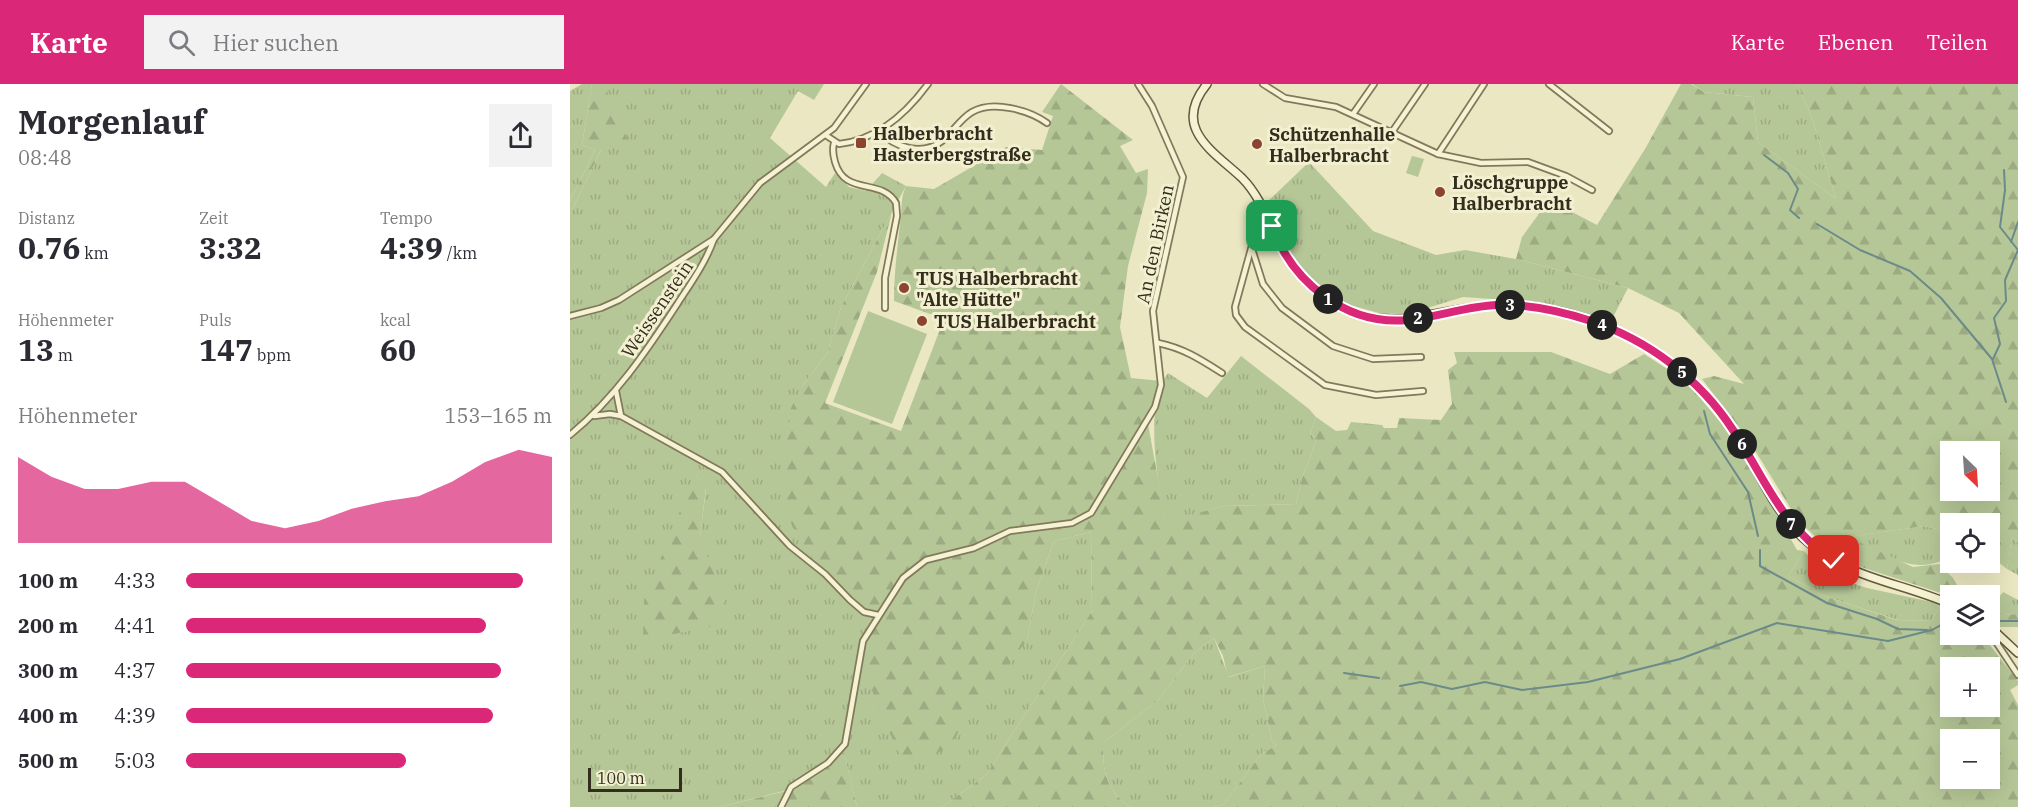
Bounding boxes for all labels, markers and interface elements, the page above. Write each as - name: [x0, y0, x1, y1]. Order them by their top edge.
- search box: [144, 15, 564, 69]
- text: Karte: [30, 24, 108, 61]
- icon: search: [165, 26, 198, 59]
- text: Hier suchen: [213, 28, 339, 57]
- text: Karte: [1731, 28, 1785, 56]
- text: Ebenen: [1818, 28, 1893, 56]
- text: Teilen: [1926, 28, 1988, 56]
- text: Morgenlauf: [18, 100, 206, 143]
- button: share: [489, 104, 552, 167]
- place label: Halberbracht Hasterbergstraße: [873, 122, 1031, 166]
- place label: Schützenhalle Halberbracht: [1269, 123, 1395, 167]
- marker: Halberbracht Hasterbergstraße: [854, 136, 868, 150]
- marker: Schützenhalle Halberbracht: [1250, 137, 1264, 151]
- text: 08:48: [18, 144, 72, 171]
- place label: Löschgruppe Halberbracht: [1452, 171, 1572, 215]
- street label: An den Birken: [1131, 182, 1179, 306]
- marker: Löschgruppe Halberbracht: [1433, 185, 1447, 199]
- pin: [1246, 200, 1297, 251]
- text: Distanz: [18, 208, 75, 228]
- text: Zeit: [199, 208, 228, 228]
- text: Tempo: [380, 208, 433, 228]
- icon: arrive: [1255, 209, 1288, 242]
- text: 0.76: [18, 228, 80, 267]
- text: 3:32: [199, 228, 262, 267]
- text: 4:39: [380, 228, 443, 267]
- text: km: [80, 243, 109, 263]
- text: /km: [443, 243, 477, 263]
- street label: Weissenstein: [616, 256, 698, 362]
- place label: TUS Halberbracht "Alte Hütte": [916, 267, 1078, 311]
- marker: TUS Halberbracht "Alte Hütte": [897, 281, 911, 295]
- pin: 1: [1313, 284, 1343, 314]
- text: 1: [1323, 289, 1333, 309]
- pin: 3: [1495, 290, 1525, 320]
- text: 3: [1505, 295, 1515, 315]
- pin: 2: [1403, 303, 1433, 333]
- text: 2: [1413, 308, 1423, 328]
- text: Höhenmeter: [18, 310, 114, 330]
- text: Puls: [199, 310, 232, 330]
- text: kcal: [380, 310, 411, 330]
- place label: TUS Halberbracht: [934, 310, 1096, 333]
- pin: 4: [1587, 310, 1617, 340]
- marker: TUS Halberbracht: [915, 314, 929, 328]
- text: 4: [1597, 315, 1607, 335]
- text: 13: [18, 330, 54, 369]
- text: 147: [199, 330, 253, 369]
- text: 60: [380, 330, 416, 369]
- text: m: [54, 345, 73, 365]
- text: bpm: [253, 345, 291, 365]
- pin: 5: [1667, 357, 1697, 387]
- text: 5: [1677, 362, 1687, 382]
- text: Höhenmeter: [18, 402, 137, 429]
- text: 153–165 m: [445, 402, 552, 429]
- pin: 6: [1727, 429, 1757, 459]
- text: 6: [1737, 434, 1747, 454]
- north arrow: [1940, 441, 2000, 501]
- map controls: [1940, 441, 2000, 789]
- pin: 7: [1776, 509, 1806, 539]
- button: locate: [1940, 513, 2000, 573]
- text: 7: [1786, 514, 1796, 534]
- pin: [1808, 535, 1859, 586]
- icon: check: [1817, 544, 1850, 577]
- text: 100 m: [18, 567, 78, 594]
- text: 4:33: [114, 567, 156, 594]
- button: layers: [1940, 585, 2000, 645]
- text: 200 m: [18, 612, 78, 639]
- text: 4:41: [114, 612, 156, 639]
- text: 300 m: [18, 657, 78, 684]
- text: 4:37: [114, 657, 156, 684]
- button: +: [1940, 657, 2000, 717]
- text: 400 m: [18, 702, 78, 729]
- text: 4:39: [114, 702, 156, 729]
- button: −: [1940, 729, 2000, 789]
- text: 500 m: [18, 747, 78, 774]
- text: 5:03: [114, 747, 156, 774]
- scale bar: [588, 765, 682, 792]
- text: 100 m: [597, 768, 645, 788]

